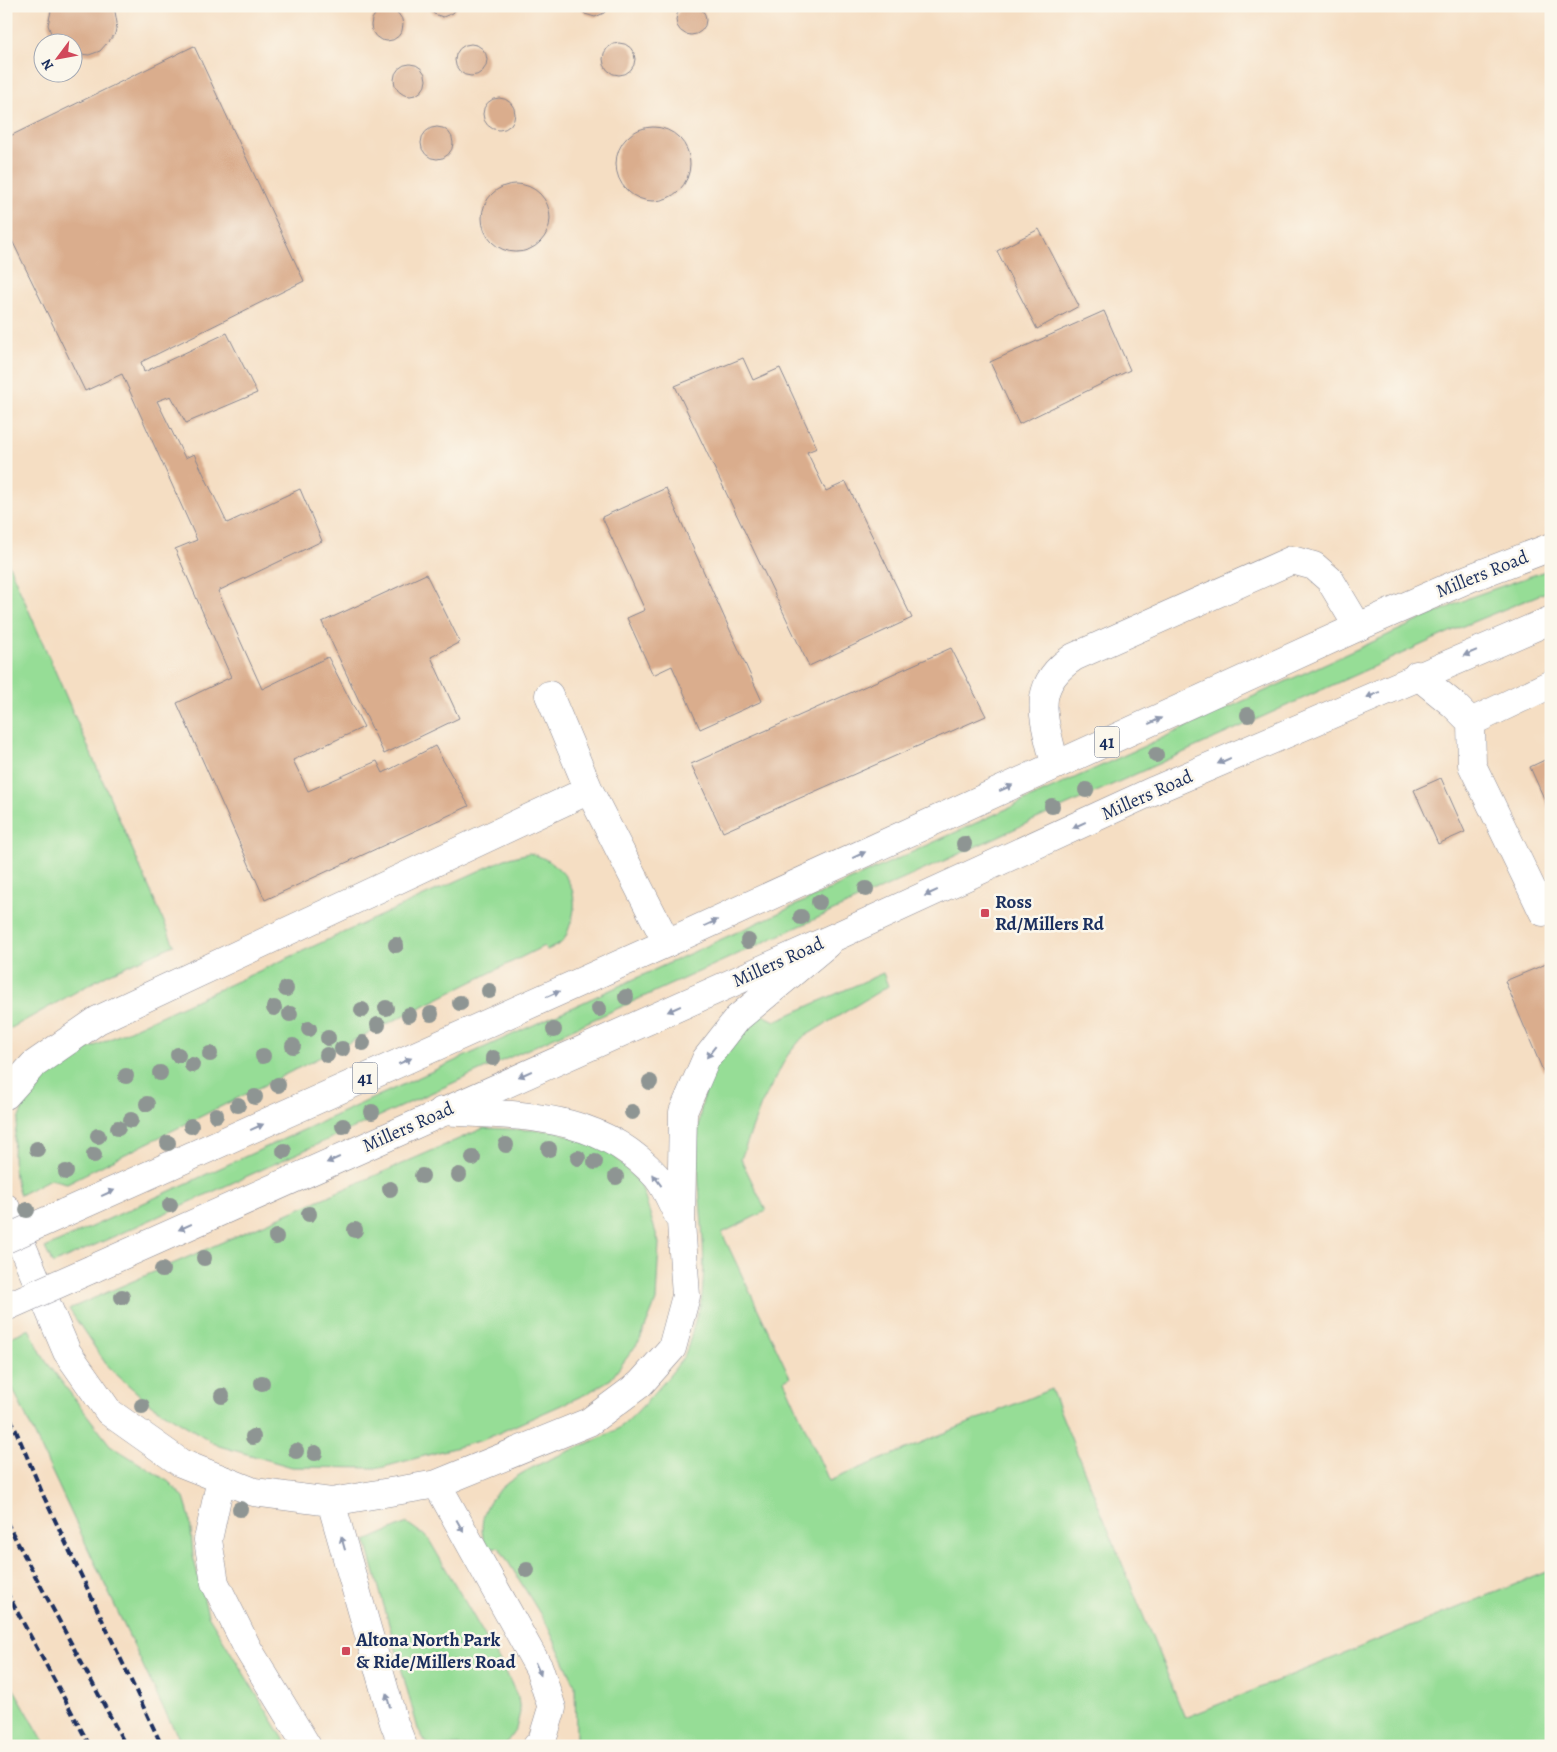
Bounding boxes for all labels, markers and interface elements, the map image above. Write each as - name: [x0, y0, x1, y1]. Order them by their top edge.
- north arrow: [32, 32, 82, 82]
- text: N: [37, 55, 58, 74]
- street label: Millers Road: [1432, 543, 1533, 604]
- one-way arrow: [1463, 650, 1477, 658]
- one-way arrow: [1366, 692, 1380, 700]
- one-way arrow: [1147, 717, 1162, 725]
- road number: 41: [1094, 726, 1120, 758]
- one-way arrow: [1217, 757, 1231, 765]
- street label: Millers Road: [1097, 763, 1197, 827]
- one-way arrow: [999, 783, 1013, 791]
- one-way arrow: [1072, 821, 1086, 829]
- one-way arrow: [852, 851, 866, 859]
- one-way arrow: [924, 889, 938, 897]
- place label: Ross Rd/Millers Rd: [995, 889, 1105, 937]
- marker: Ross Rd/Millers Rd: [979, 907, 991, 919]
- one-way arrow: [704, 919, 718, 927]
- street label: Millers Road: [728, 930, 828, 994]
- one-way arrow: [546, 990, 560, 998]
- one-way arrow: [667, 1005, 681, 1013]
- one-way arrow: [706, 1045, 716, 1059]
- one-way arrow: [398, 1056, 412, 1064]
- road number: 41: [352, 1062, 378, 1094]
- one-way arrow: [518, 1071, 532, 1079]
- street label: Millers Road: [358, 1095, 458, 1159]
- one-way arrow: [250, 1123, 264, 1131]
- one-way arrow: [326, 1156, 340, 1164]
- one-way arrow: [652, 1174, 663, 1187]
- one-way arrow: [101, 1189, 115, 1197]
- one-way arrow: [178, 1223, 192, 1231]
- one-way arrow: [456, 1520, 465, 1533]
- one-way arrow: [339, 1536, 347, 1551]
- place label: Altona North Park & Ride/Millers Road: [355, 1627, 516, 1675]
- marker: Altona North Park & Ride/Millers Road: [340, 1645, 352, 1657]
- one-way arrow: [535, 1662, 543, 1676]
- one-way arrow: [383, 1692, 391, 1707]

